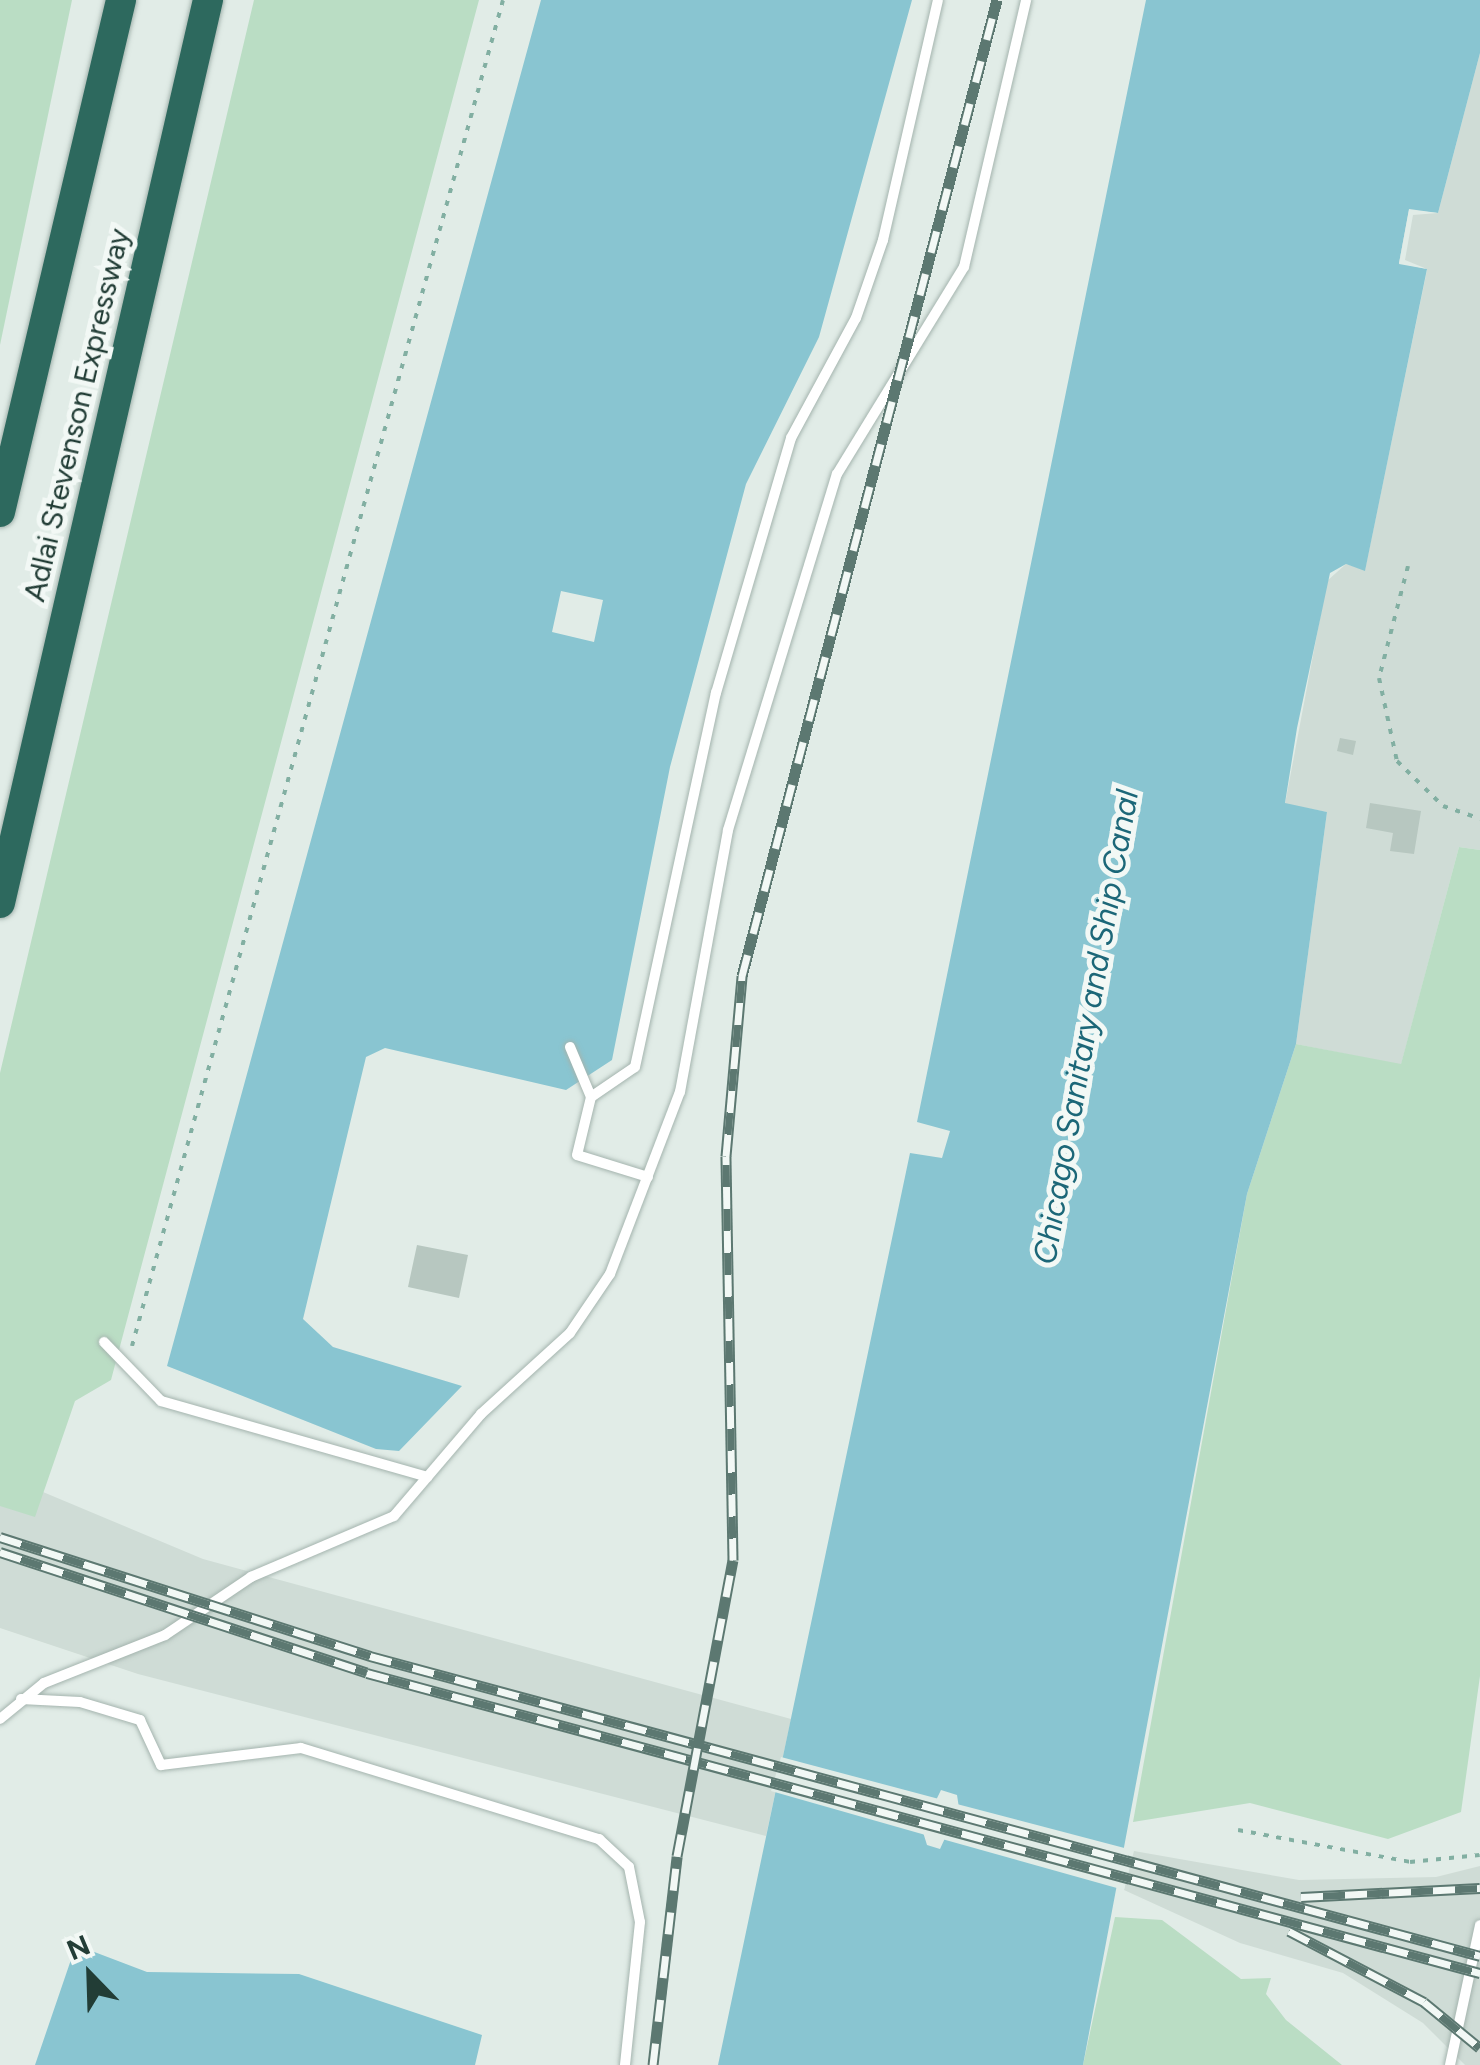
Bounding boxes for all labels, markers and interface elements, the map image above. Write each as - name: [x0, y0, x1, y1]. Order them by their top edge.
- street label: Adlai Stevenson Expressway: [17, 225, 137, 605]
- water label: Chicago Sanitary and Ship Canal: [1025, 787, 1147, 1267]
- north arrow: [40, 1925, 140, 2025]
- text: N: [62, 1928, 95, 1967]

